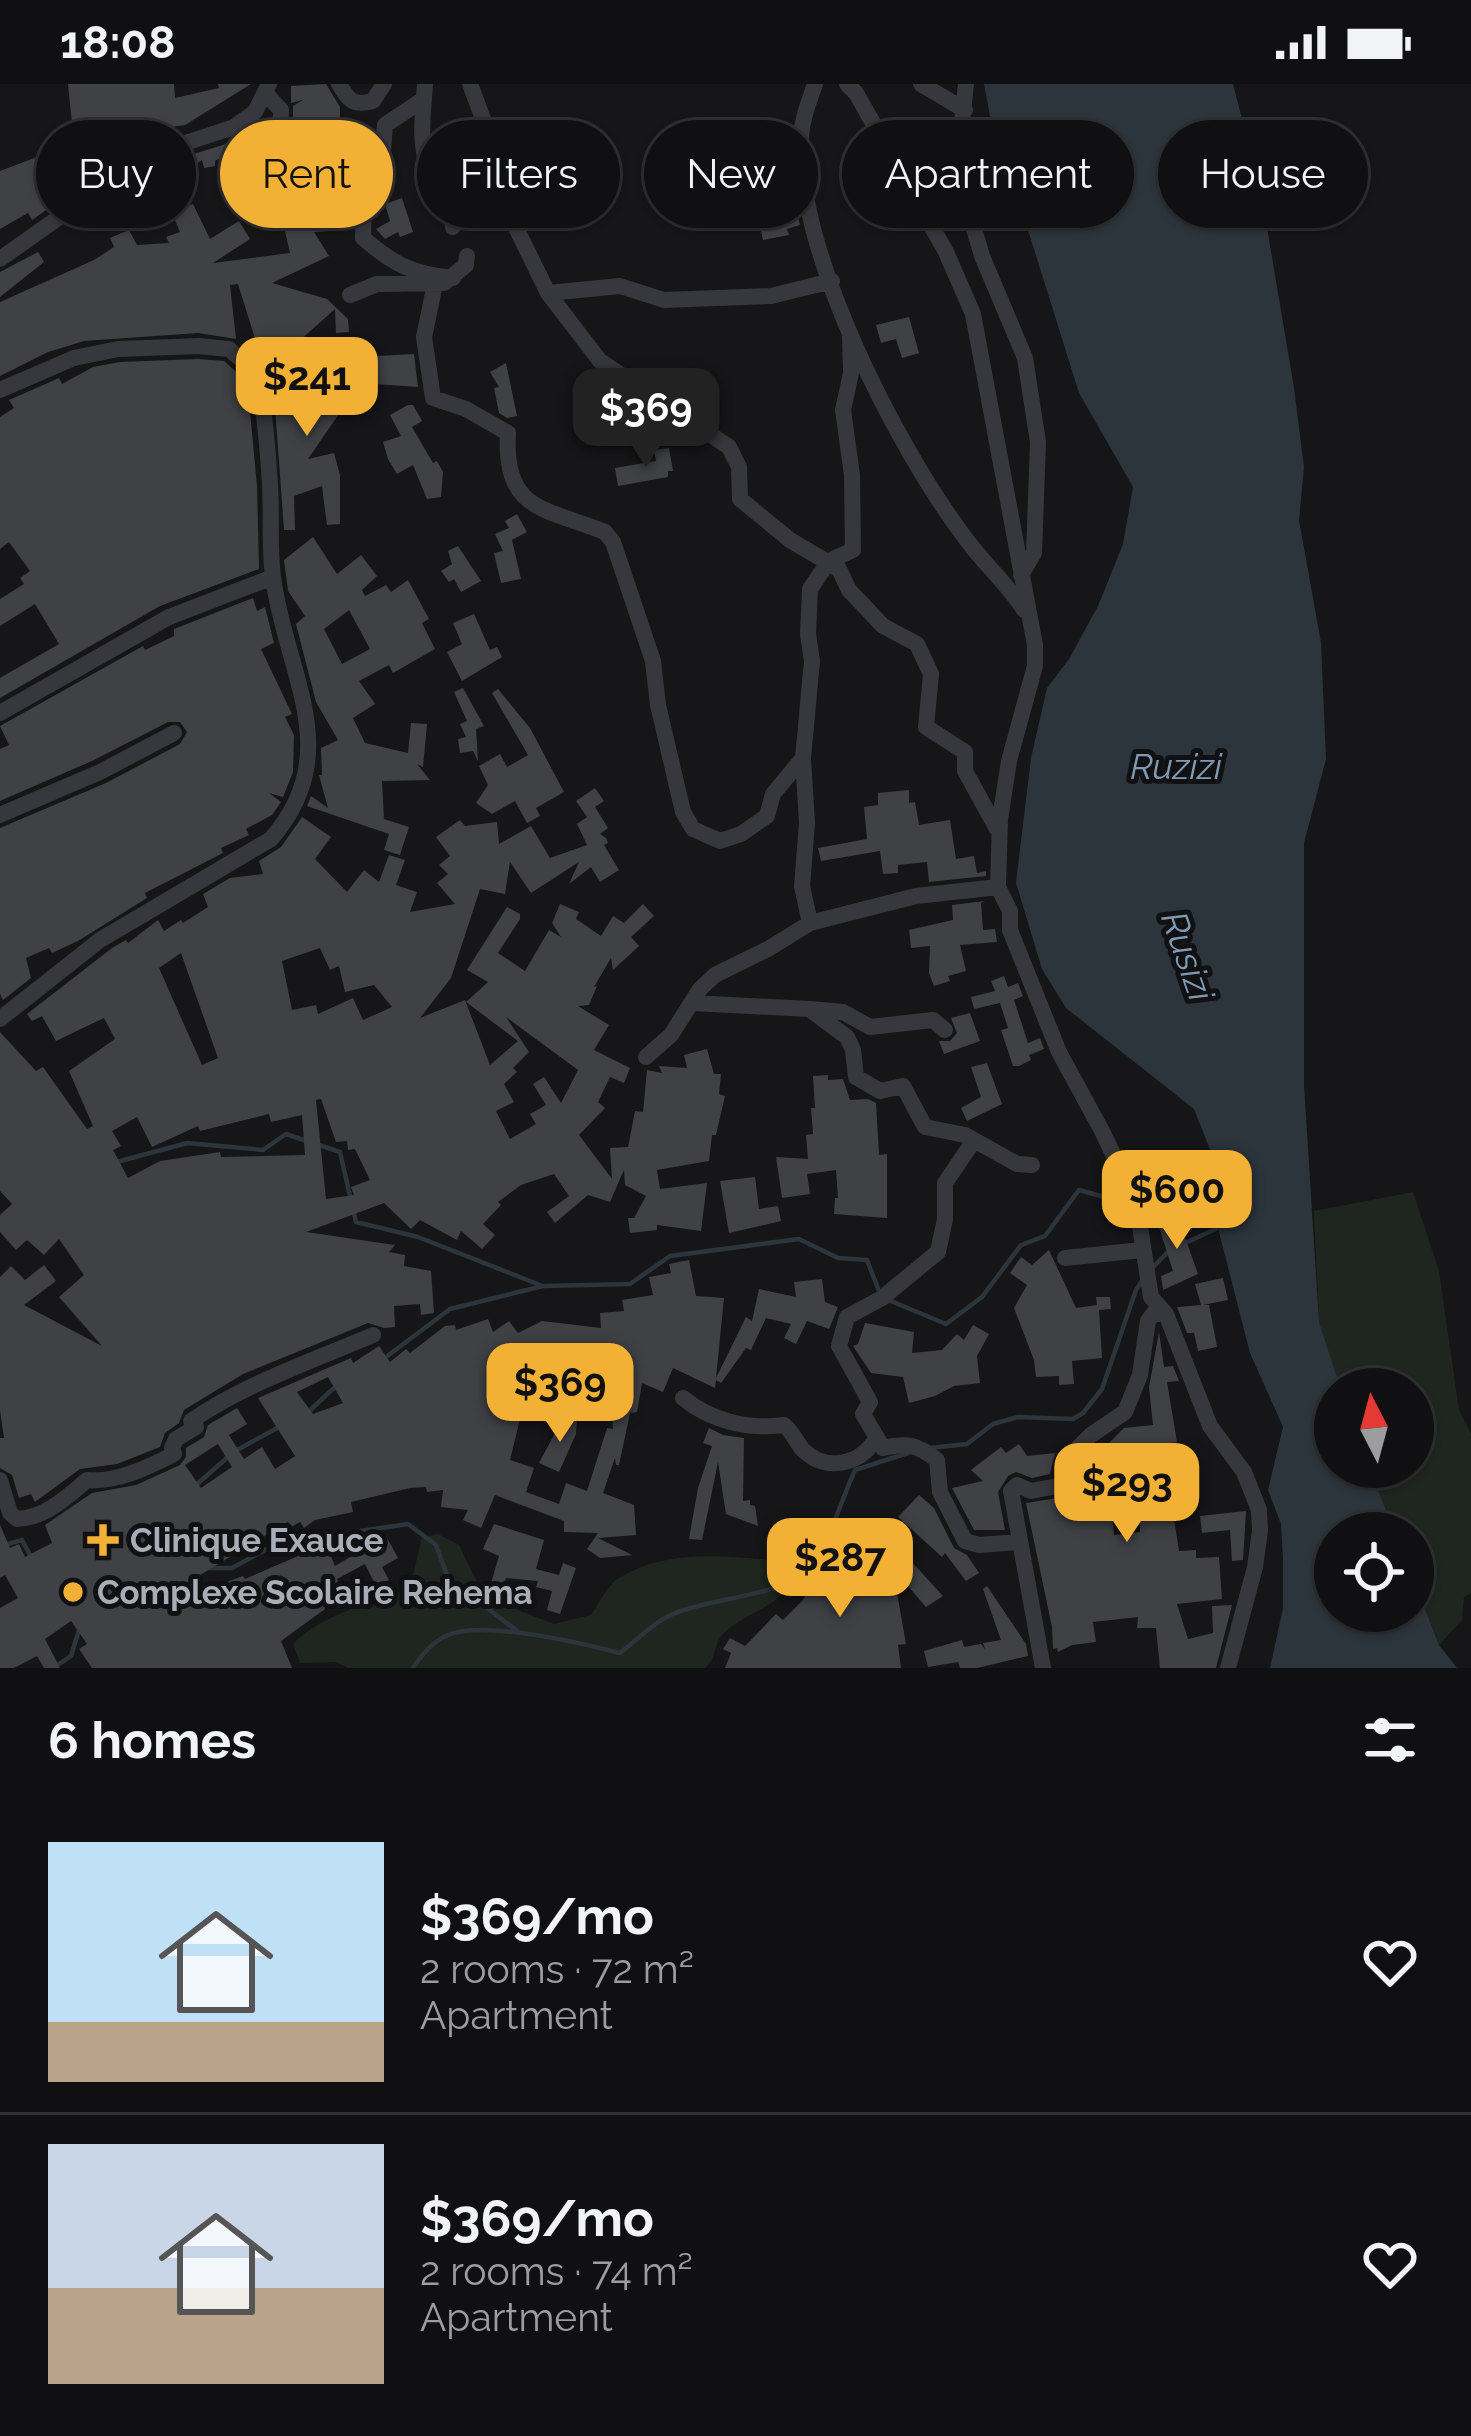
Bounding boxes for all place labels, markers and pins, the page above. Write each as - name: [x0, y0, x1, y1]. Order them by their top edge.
- pin: $241: [236, 337, 378, 439]
- pin: $369: [575, 368, 717, 470]
- pin: $600: [1106, 1150, 1248, 1252]
- pin: $369: [489, 1343, 631, 1445]
- pin: $293: [1056, 1443, 1198, 1545]
- pin: $287: [769, 1518, 911, 1620]
- place label: Clinique Exauce: [130, 1521, 384, 1560]
- marker: Clinique Exauce: [87, 1524, 119, 1556]
- place label: Complexe Scolaire Rehema: [97, 1573, 532, 1612]
- marker: Complexe Scolaire Rehema: [60, 1579, 86, 1605]

